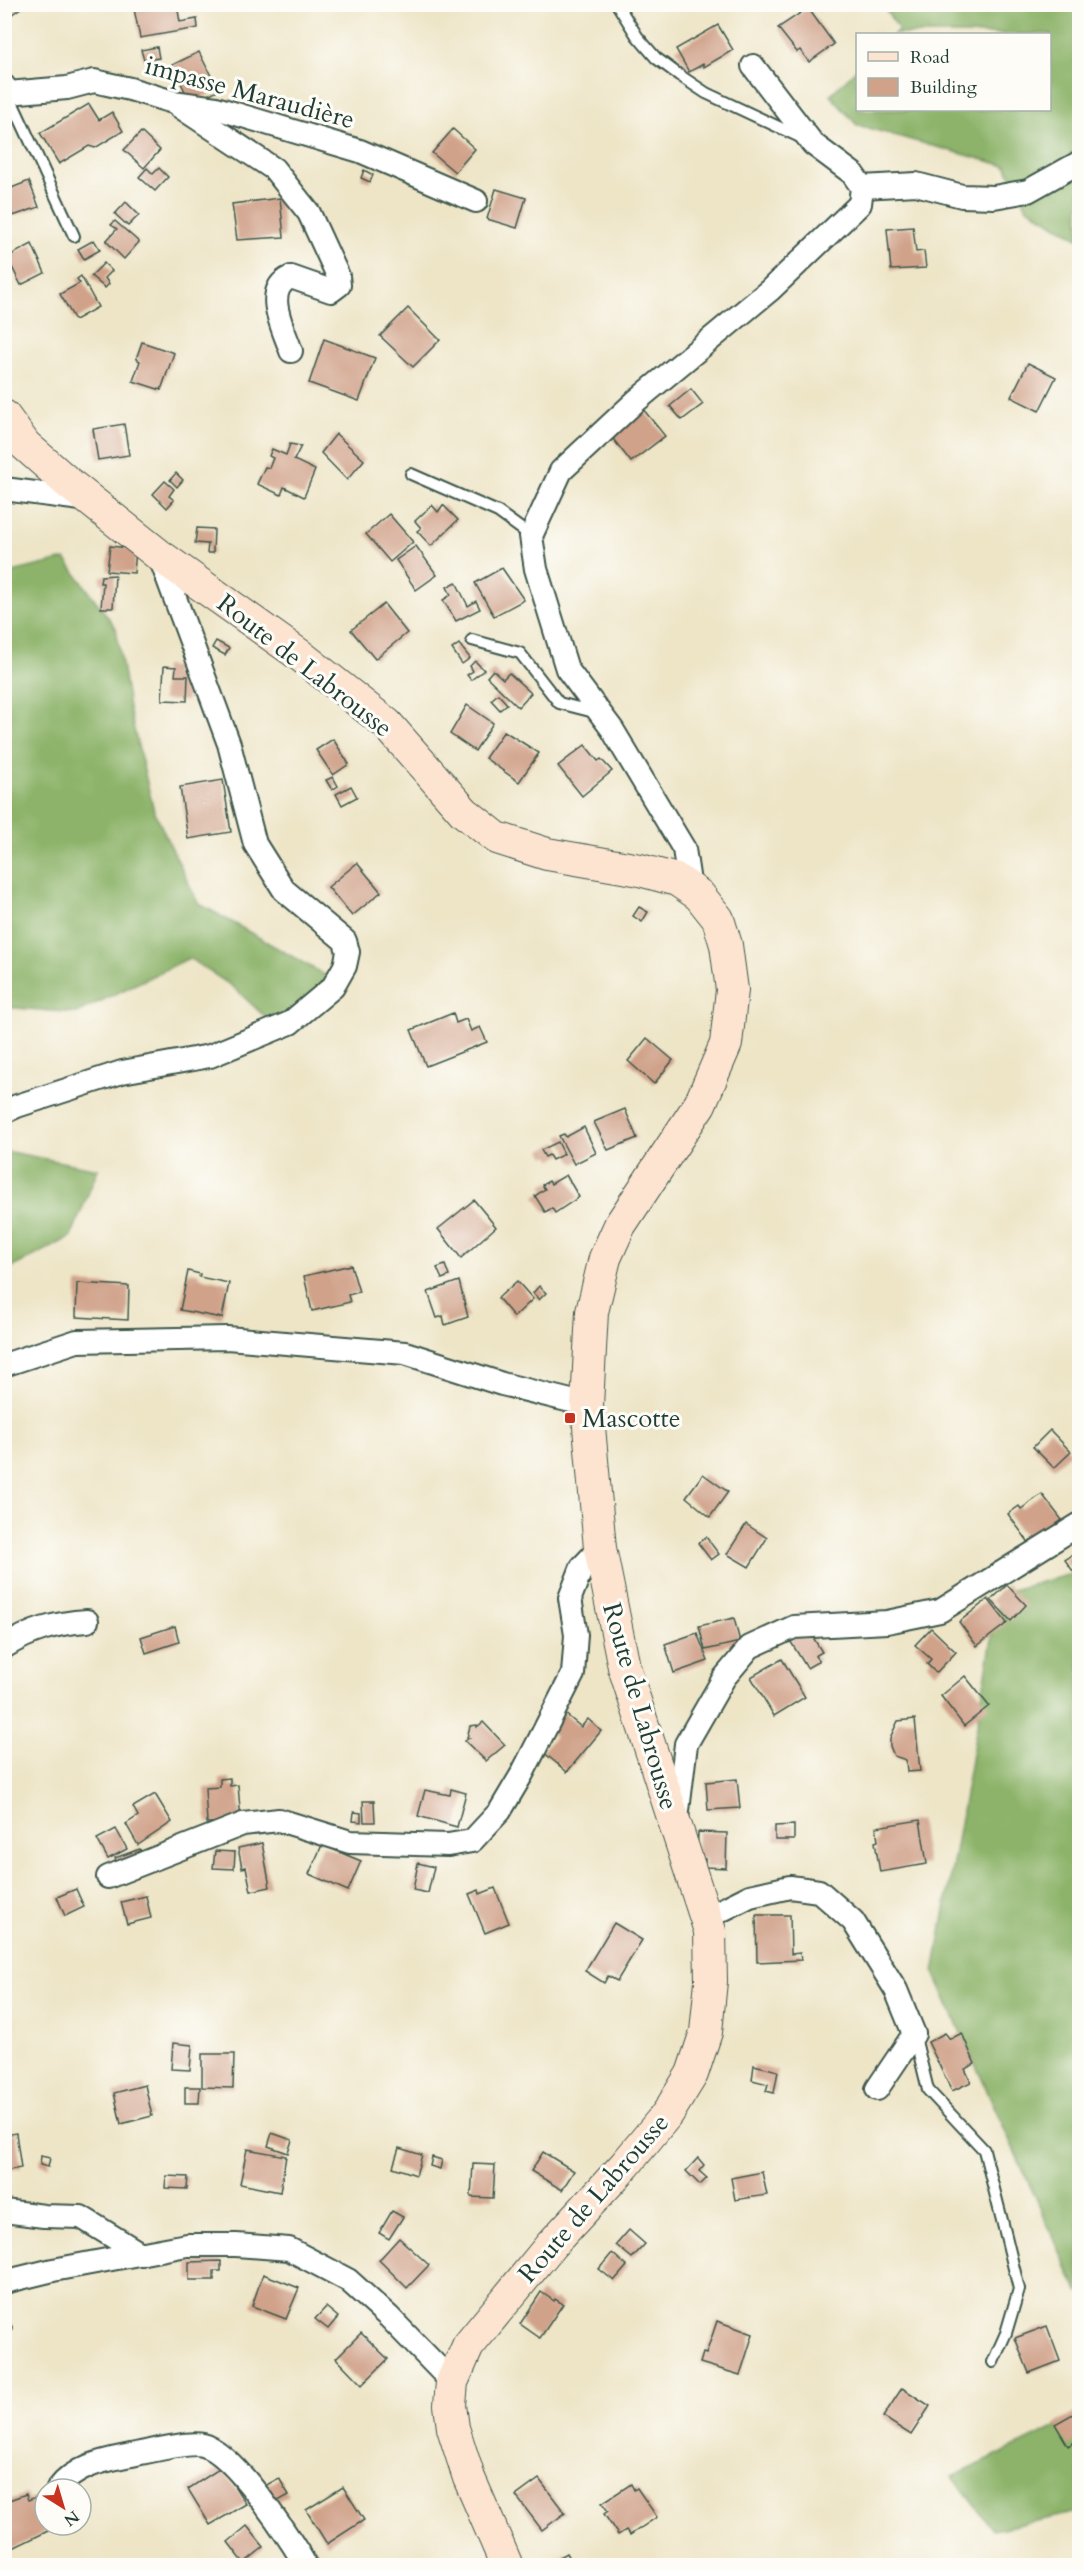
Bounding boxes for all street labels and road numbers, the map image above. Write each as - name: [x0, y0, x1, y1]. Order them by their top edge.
- street label: impasse Maraudière: [141, 48, 358, 137]
- street label: Route de Labrousse: [210, 586, 400, 745]
- street label: Route de Labrousse: [594, 1599, 687, 1814]
- street label: Route de Labrousse: [510, 2106, 677, 2291]

